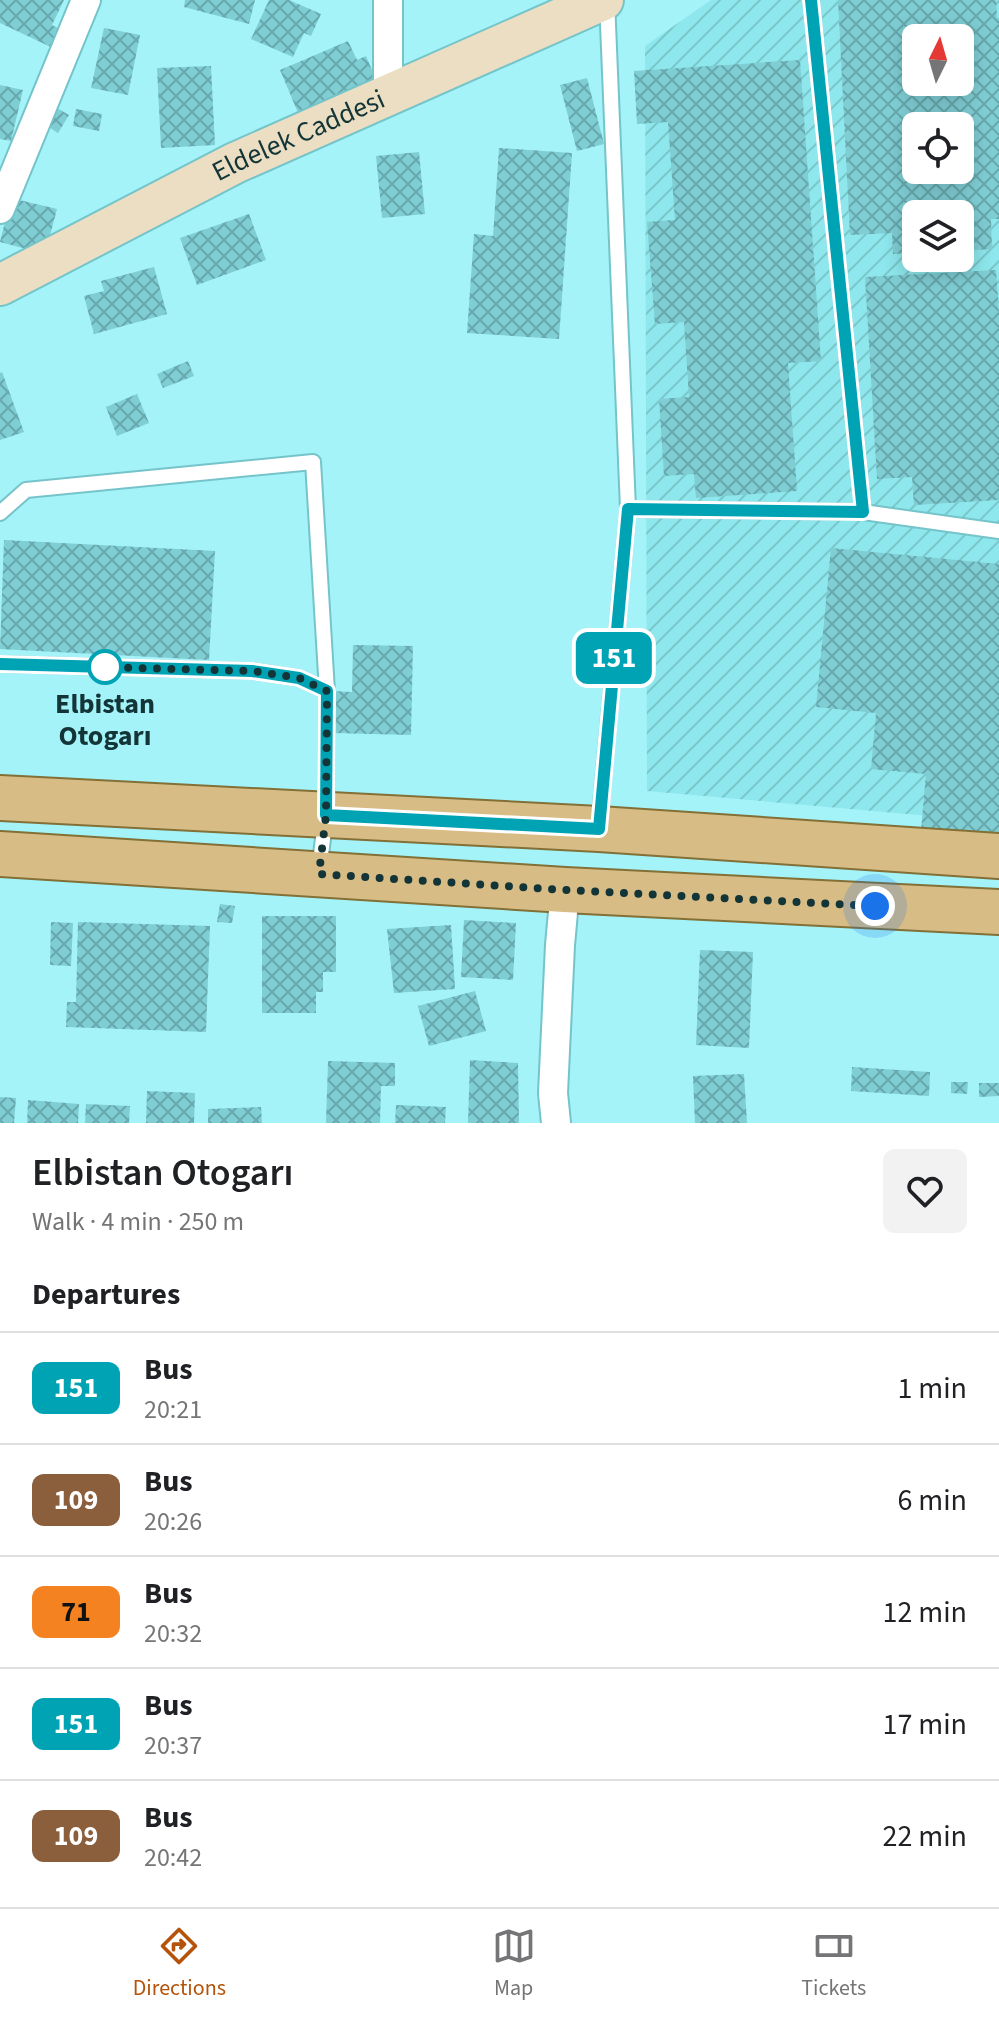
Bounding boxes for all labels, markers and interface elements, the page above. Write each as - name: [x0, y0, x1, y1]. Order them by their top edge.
- north arrow: [902, 24, 974, 96]
- map controls: [902, 24, 974, 272]
- street label: Eldelek Caddesi: [205, 79, 391, 192]
- button: locate: [902, 112, 974, 184]
- button: layers: [902, 200, 974, 272]
- line badge: 151: [568, 632, 660, 684]
- text: 151: [592, 638, 636, 678]
- marker: Elbistan Otogarı: [88, 650, 122, 684]
- place label: Elbistan Otogarı: [55, 684, 155, 756]
- your location: [855, 886, 895, 926]
- text: Elbistan Otogarı: [32, 1146, 294, 1200]
- button: heart: [883, 1149, 967, 1233]
- text: Walk · 4 min · 250 m: [32, 1203, 244, 1240]
- text: Departures: [32, 1273, 180, 1316]
- text: Bus: [144, 1348, 192, 1391]
- text: 1 min: [897, 1367, 967, 1410]
- text: 151: [54, 1368, 98, 1408]
- text: 20:21: [144, 1391, 202, 1428]
- text: Bus: [144, 1460, 192, 1503]
- text: 6 min: [897, 1479, 967, 1522]
- text: 109: [54, 1480, 98, 1520]
- text: 20:26: [144, 1503, 202, 1540]
- text: Bus: [144, 1572, 192, 1615]
- text: 12 min: [883, 1591, 967, 1634]
- text: 71: [61, 1592, 91, 1632]
- text: 20:32: [144, 1615, 202, 1652]
- text: Bus: [144, 1684, 192, 1727]
- text: 17 min: [883, 1703, 967, 1746]
- text: 151: [54, 1704, 98, 1744]
- text: 20:37: [144, 1727, 202, 1764]
- text: Bus: [144, 1796, 192, 1839]
- text: 22 min: [883, 1815, 967, 1858]
- text: 109: [54, 1816, 98, 1856]
- text: 20:42: [144, 1839, 202, 1876]
- tab: Directions: [133, 1924, 226, 2004]
- tab: Map: [492, 1924, 536, 2004]
- tab: Tickets: [801, 1924, 866, 2004]

